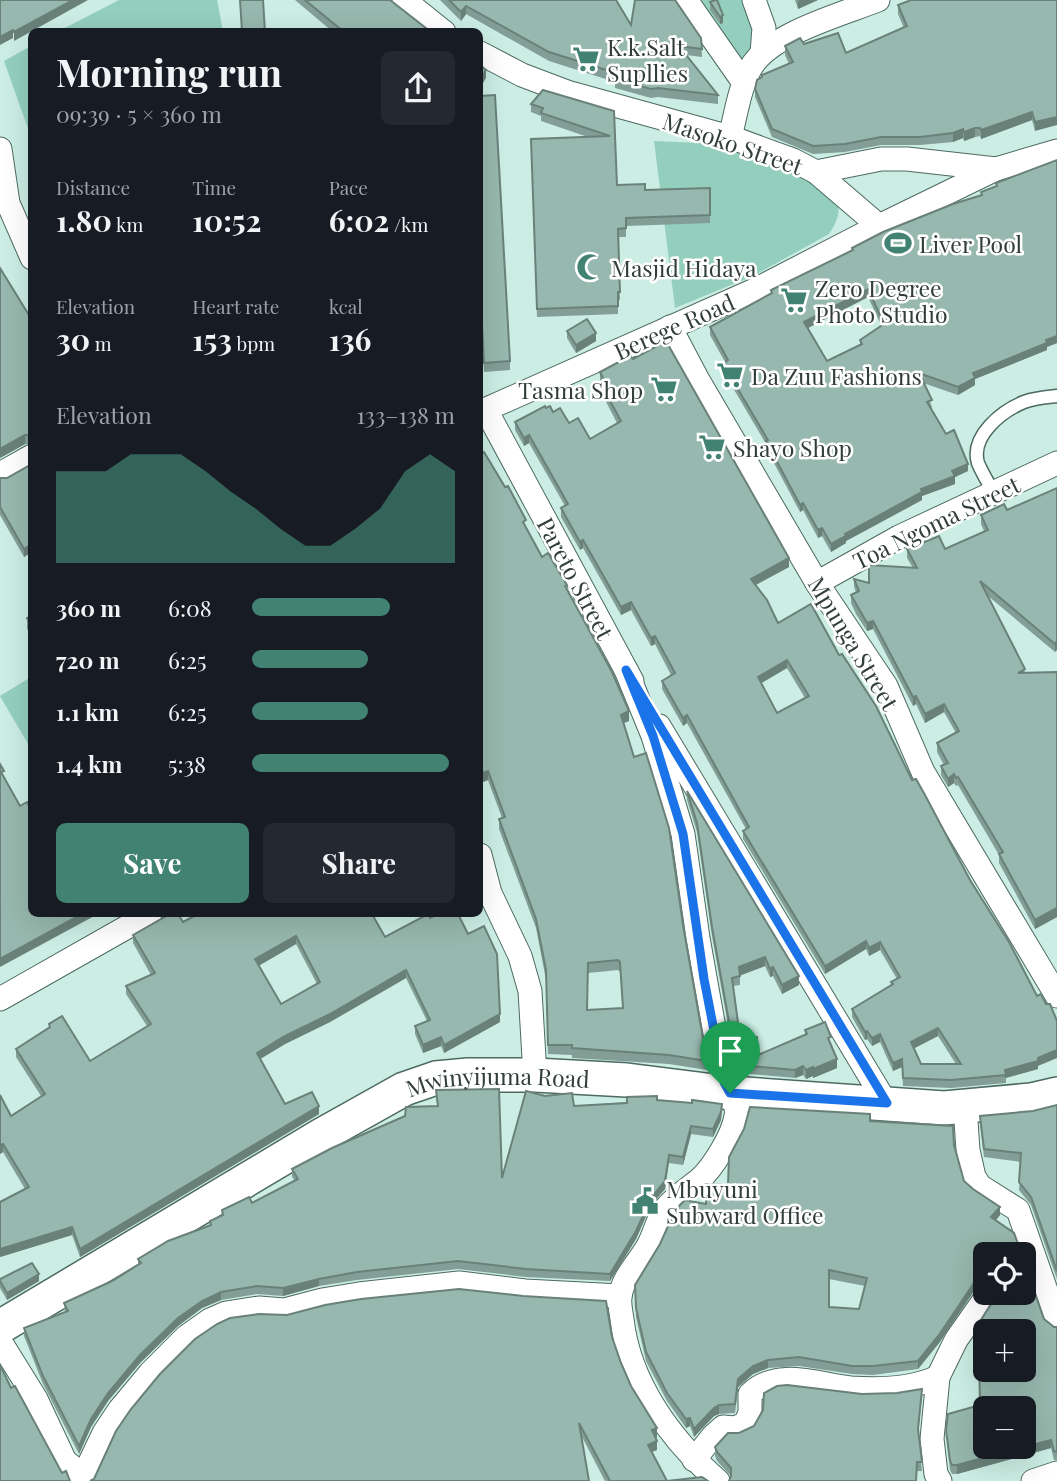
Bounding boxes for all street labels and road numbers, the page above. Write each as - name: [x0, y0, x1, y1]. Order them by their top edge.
- street label: Masoko Street: [659, 105, 808, 182]
- street label: Berege Road: [609, 286, 739, 366]
- street label: Toa Ngoma Street: [847, 468, 1025, 576]
- street label: Pareto Street: [531, 511, 622, 645]
- street label: Mpunga Street: [802, 570, 907, 716]
- street label: Mwinyijuma Road: [401, 1059, 591, 1103]

